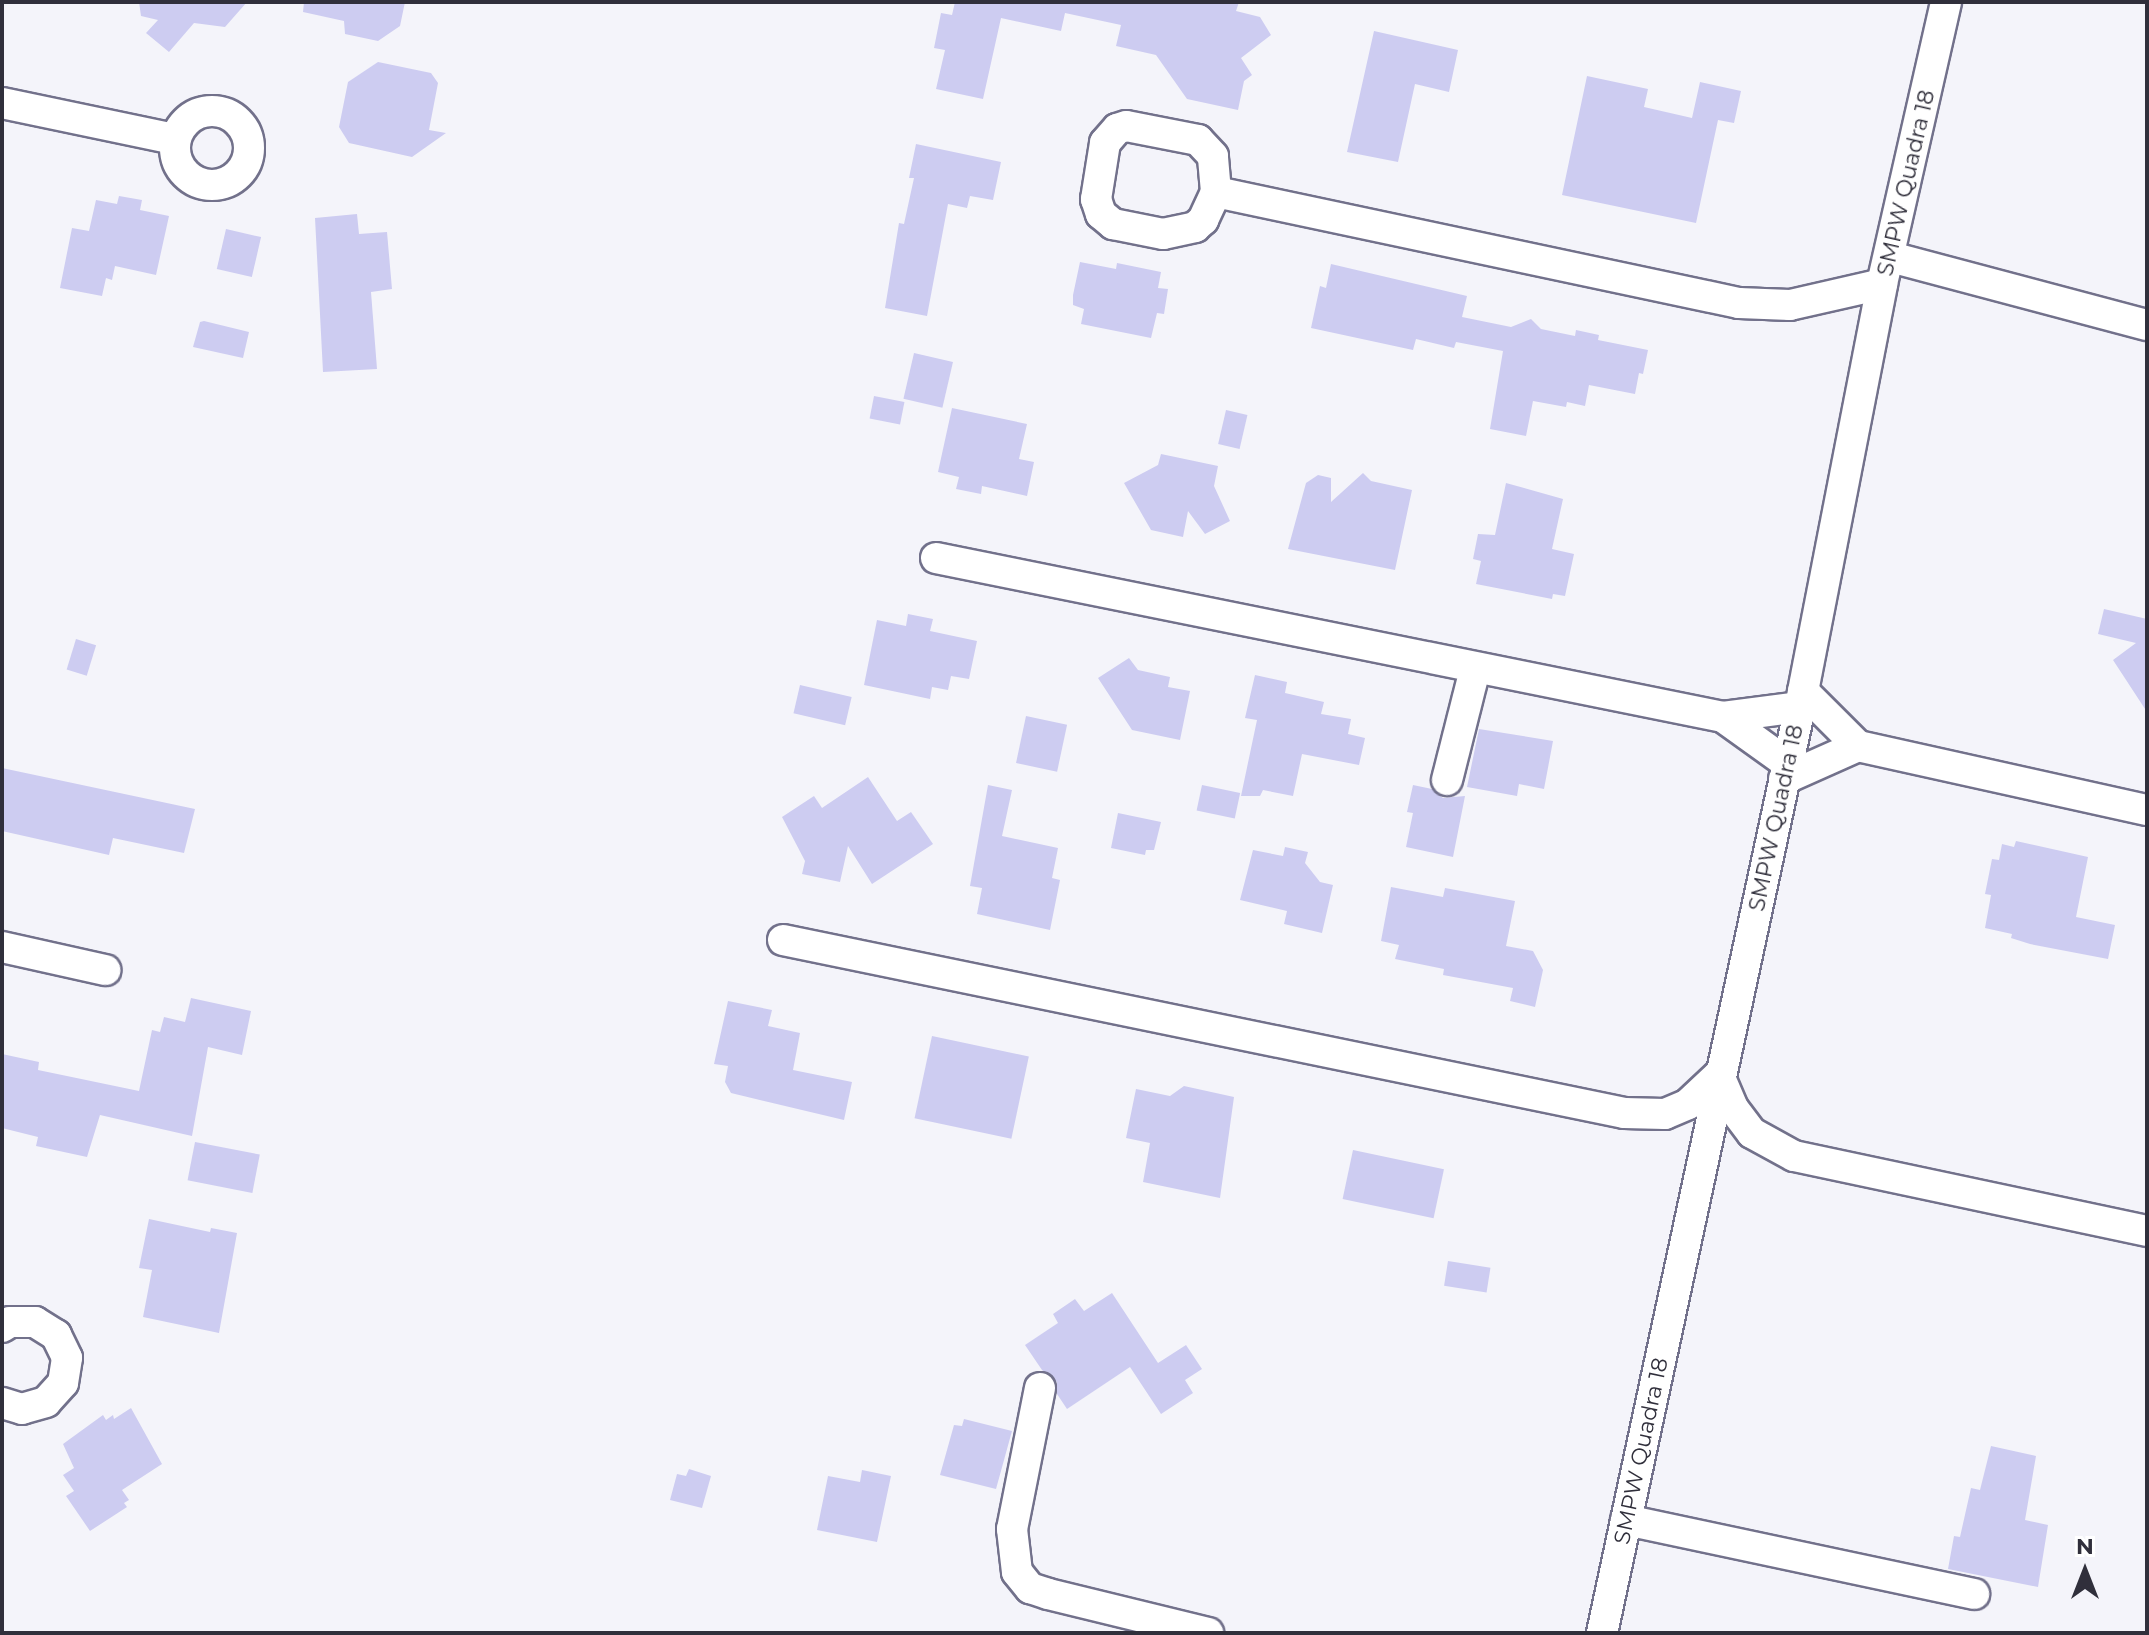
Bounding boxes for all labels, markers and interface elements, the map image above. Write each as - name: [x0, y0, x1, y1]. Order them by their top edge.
- street label: SMPW Quadra 18: [1872, 87, 1940, 279]
- street label: SMPW Quadra 18: [1743, 722, 1809, 914]
- street label: SMPW Quadra 18: [1608, 1355, 1674, 1547]
- north arrow: [2045, 1531, 2125, 1611]
- text: N: [2076, 1533, 2094, 1560]

